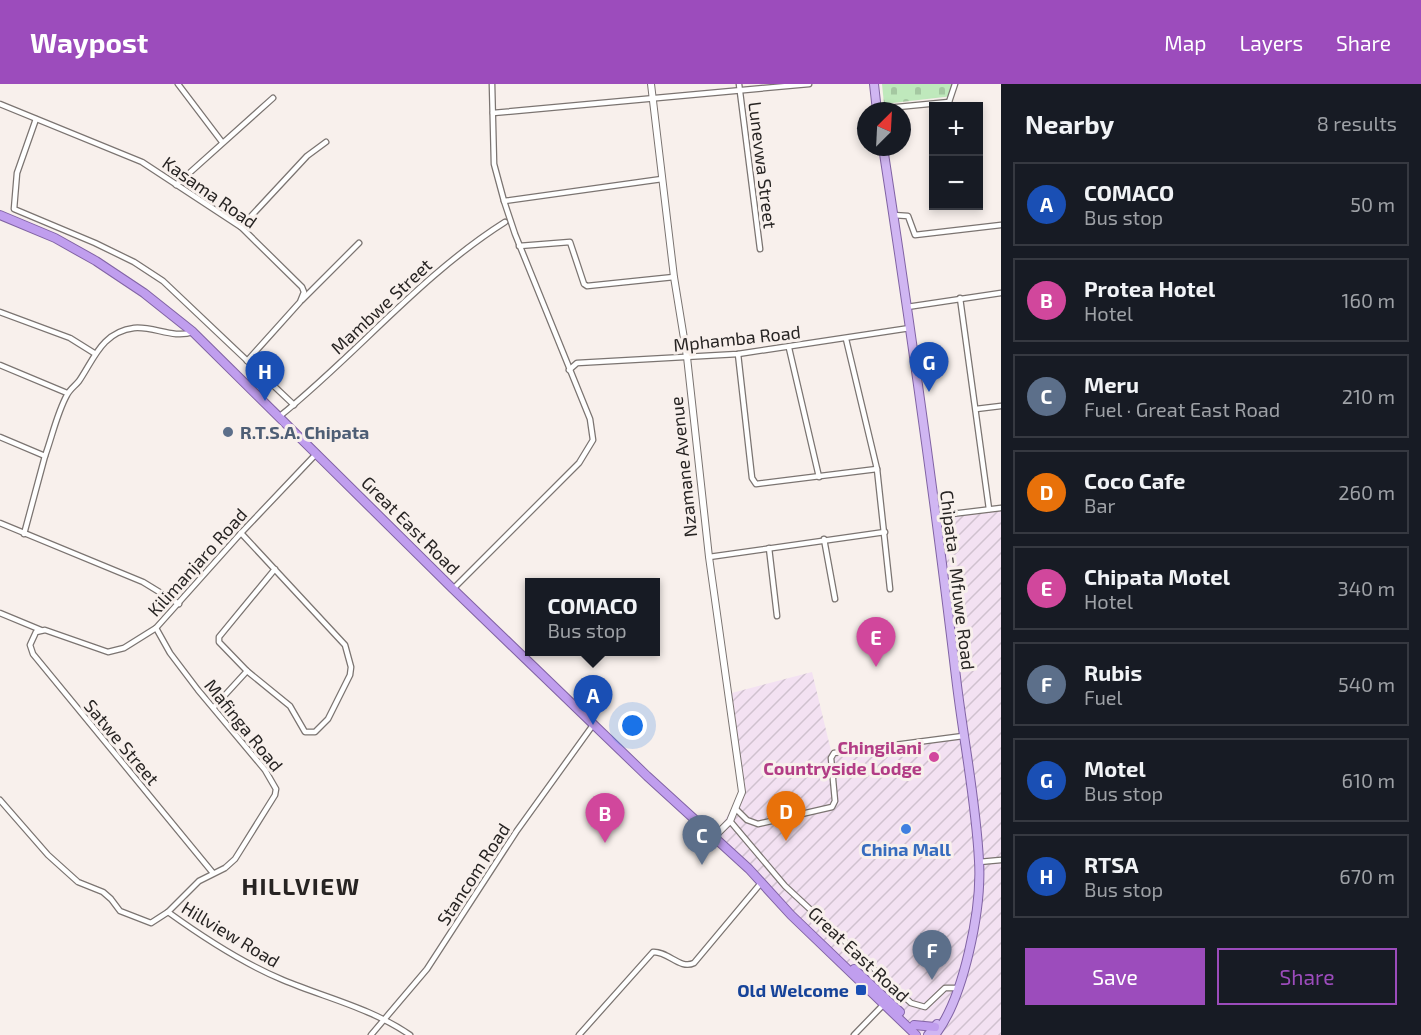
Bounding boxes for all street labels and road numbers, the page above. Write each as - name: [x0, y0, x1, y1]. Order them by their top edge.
- street label: Lunevwa Street: [744, 100, 782, 230]
- street label: Kasama Road: [158, 151, 262, 233]
- street label: Mambwe Street: [326, 253, 436, 358]
- street label: Mphamba Road: [672, 320, 802, 356]
- street label: Nzamane Avenue: [665, 396, 701, 538]
- street label: Great East Road: [357, 471, 465, 579]
- street label: Chipata - Mfuwe Road: [936, 489, 980, 671]
- street label: Kilimanjaro Road: [143, 503, 251, 621]
- street label: Mafinga Road: [200, 674, 288, 776]
- street label: Satwe Street: [80, 695, 164, 790]
- street label: Stancom Road: [432, 819, 514, 929]
- street label: Hillview Road: [178, 896, 284, 972]
- street label: Great East Road: [804, 902, 914, 1006]

